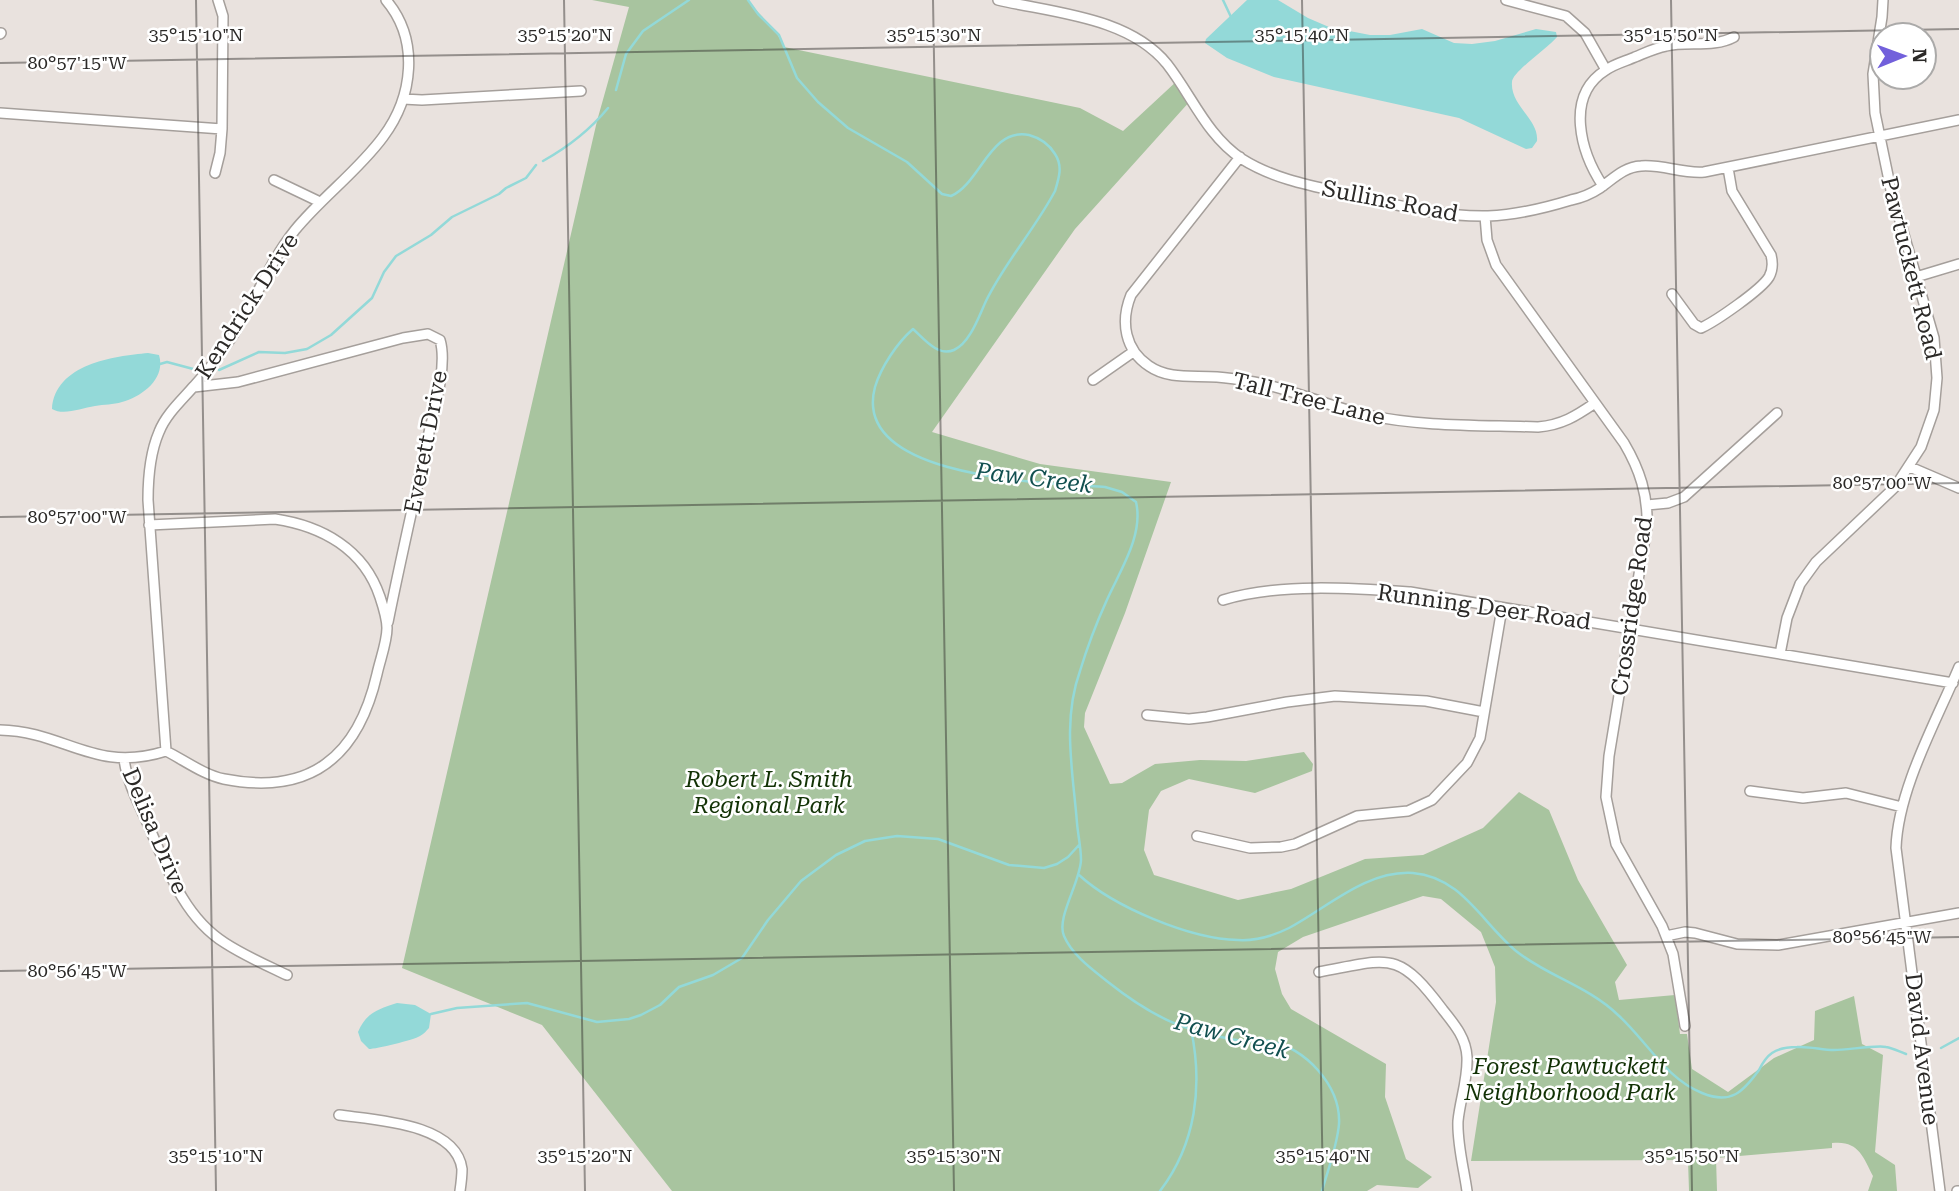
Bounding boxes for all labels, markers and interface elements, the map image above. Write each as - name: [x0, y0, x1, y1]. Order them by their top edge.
- north arrow: [1868, 21, 1938, 91]
- text: 35°15'10"N: [149, 24, 243, 45]
- text: 35°15'20"N: [518, 24, 612, 45]
- text: 35°15'30"N: [887, 24, 981, 45]
- text: 35°15'40"N: [1255, 24, 1349, 45]
- text: 35°15'50"N: [1624, 24, 1718, 45]
- text: N: [1908, 48, 1931, 64]
- text: 80°57'15"W: [28, 52, 127, 73]
- street label: Pawtuckett Road: [1875, 174, 1947, 363]
- street label: Sullins Road: [1320, 175, 1461, 227]
- street label: Kendrick Drive: [190, 228, 304, 384]
- street label: Tall Tree Lane: [1230, 367, 1388, 431]
- street label: Everett Drive: [399, 368, 453, 516]
- water label: Paw Creek: [973, 457, 1094, 499]
- text: 80°57'00"W: [1833, 472, 1932, 493]
- text: 80°57'00"W: [28, 506, 127, 527]
- street label: Crossridge Road: [1606, 514, 1658, 697]
- street label: Running Deer Road: [1375, 579, 1593, 635]
- street label: Delisa Drive: [116, 764, 194, 898]
- park label: Robert L. Smith Regional Park: [684, 766, 853, 819]
- text: 80°56'45"W: [1833, 926, 1932, 947]
- text: 80°56'45"W: [28, 960, 127, 981]
- street label: David Avenue: [1899, 971, 1945, 1127]
- water label: Paw Creek: [1171, 1007, 1292, 1065]
- park label: Forest Pawtuckett Neighborhood Park: [1463, 1053, 1676, 1106]
- text: 35°15'10"N: [169, 1145, 263, 1166]
- text: 35°15'20"N: [538, 1145, 632, 1166]
- text: 35°15'30"N: [907, 1145, 1001, 1166]
- text: 35°15'40"N: [1276, 1145, 1370, 1166]
- text: 35°15'50"N: [1645, 1145, 1739, 1166]

